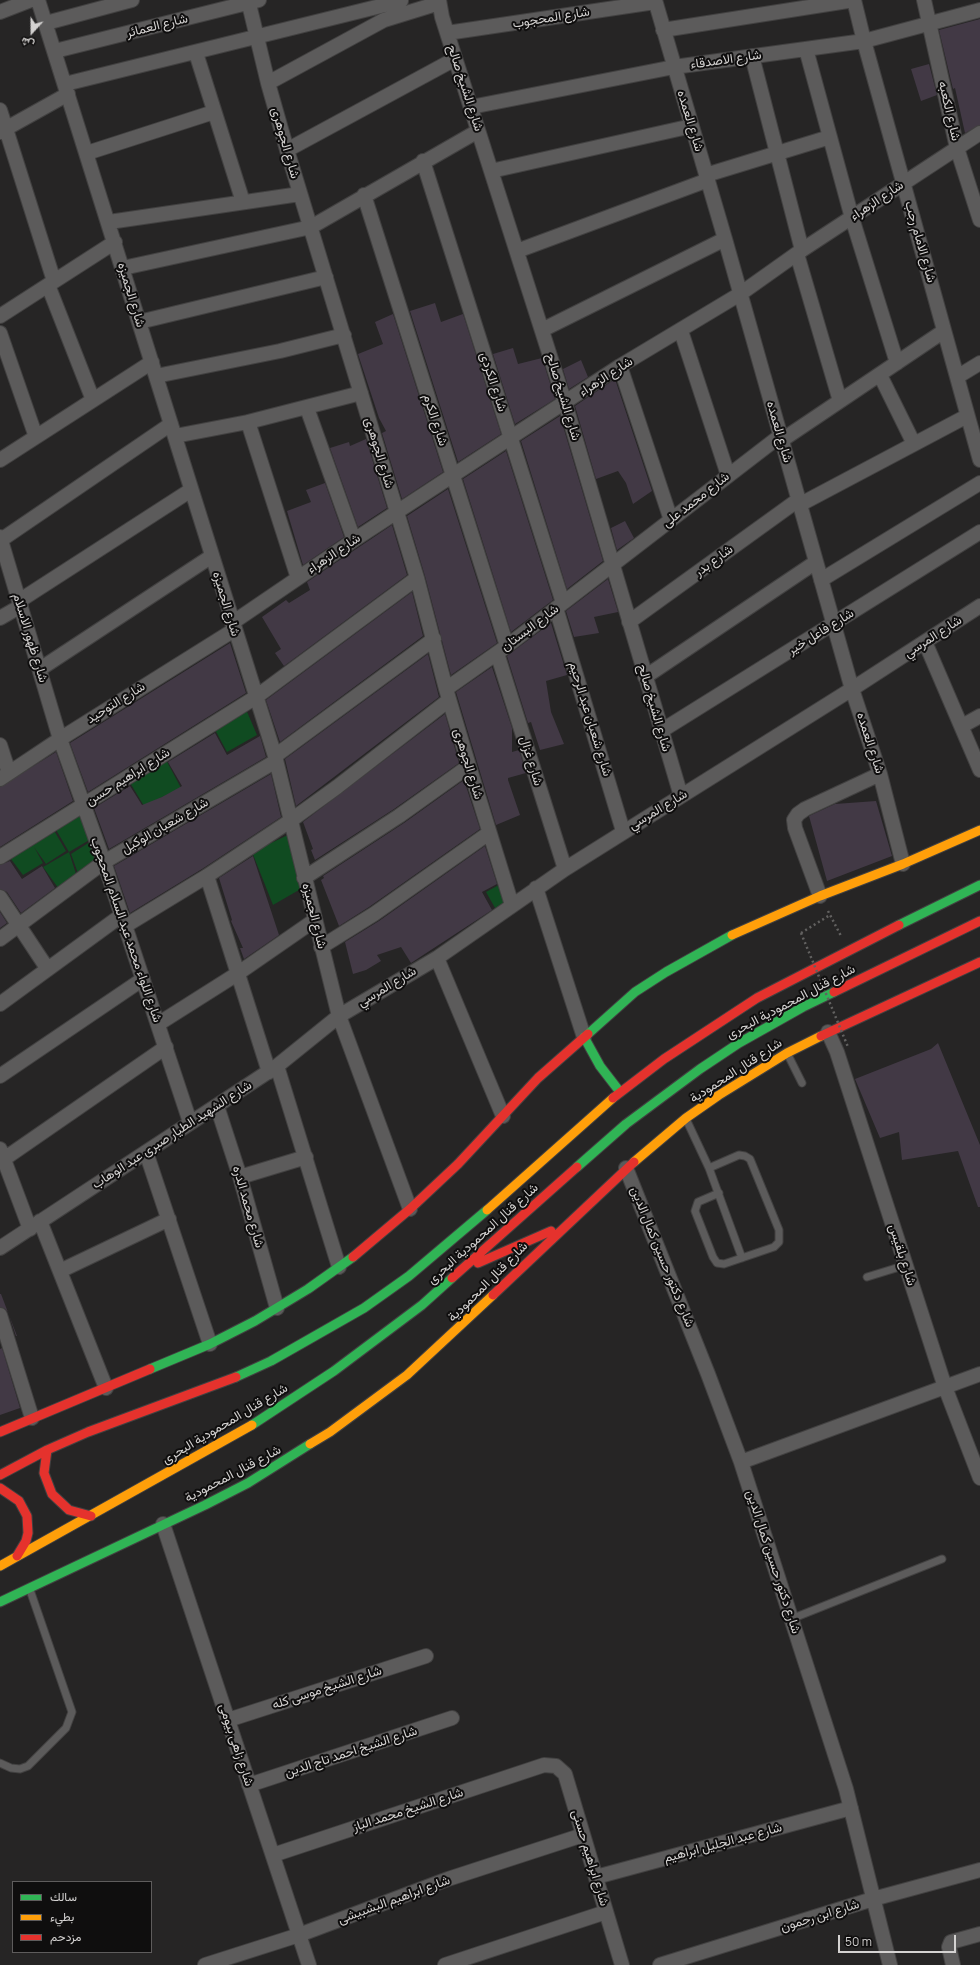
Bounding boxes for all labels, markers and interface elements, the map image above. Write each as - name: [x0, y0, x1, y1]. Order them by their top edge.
- street label: شارع المحجوب: [511, 4, 591, 32]
- street label: شارع العمائر: [125, 11, 189, 41]
- north arrow: [12, 12, 52, 52]
- text: ش: [19, 34, 36, 53]
- street label: شارع الشيخ صالح: [444, 43, 486, 133]
- street label: شارع الاصدقاء: [689, 47, 763, 73]
- street label: شارع الكعبه: [935, 80, 963, 142]
- street label: شارع العمده: [673, 88, 707, 154]
- street label: شارع الجوهرى: [267, 106, 303, 180]
- street label: شارع الزهراء: [847, 177, 907, 225]
- street label: شارع الامام رجب: [901, 199, 939, 285]
- street label: شارع الجميزه: [114, 261, 148, 329]
- street label: شارع الكردى: [476, 350, 510, 414]
- street label: شارع الشيخ صالح: [542, 351, 584, 443]
- street label: شارع الزهراء: [576, 354, 636, 400]
- street label: شارع الكرم: [419, 392, 451, 448]
- street label: شارع العمده: [763, 399, 795, 465]
- street label: شارع الجوهرى: [361, 416, 397, 490]
- street label: شارع محمد على: [659, 469, 733, 531]
- street label: شارع الزهراء: [304, 530, 364, 578]
- street label: شارع بدر: [692, 542, 736, 580]
- street label: شارع الجميزه: [209, 570, 243, 638]
- street label: شارع ظهور الاسلام: [9, 591, 51, 685]
- street label: شارع البستان: [498, 601, 562, 655]
- street label: شارع فاعل خير: [785, 605, 857, 659]
- street label: شارع المرسي: [901, 613, 965, 661]
- street label: شارع شعبان عبد الرحيم: [565, 660, 615, 778]
- street label: شارع الشيخ صالح: [634, 662, 674, 754]
- street label: شارع التوحيد: [84, 679, 148, 727]
- street label: شارع العمده: [853, 710, 887, 776]
- street label: شارع الجوهرى: [450, 727, 486, 801]
- street label: شارع غزال: [516, 734, 546, 788]
- street label: شارع ابراهيم حسن: [83, 745, 173, 809]
- street label: شارع المرسي: [626, 786, 690, 834]
- street label: شارع شعبان الوكيل: [119, 795, 211, 857]
- street label: شارع اللواء محمد عبد السلام المحجوب: [87, 835, 165, 1025]
- street label: شارع الجميزه: [298, 882, 330, 950]
- street label: شارع قنال المحمودية البحرى: [724, 961, 858, 1043]
- street label: شارع المرسي: [355, 963, 419, 1011]
- street label: شارع قنال المحمودية: [687, 1035, 785, 1107]
- street label: شارع الشهيد الطيار صبرى عبد الوهاب: [89, 1077, 255, 1193]
- street label: شارع محمد الدره: [229, 1164, 267, 1250]
- street label: شارع قنال المحمودية البحرى: [424, 1180, 542, 1288]
- street label: شارع دكتور حسين كمال الدين: [627, 1185, 697, 1329]
- street label: شارع بلقيس: [885, 1222, 919, 1288]
- street label: شارع قنال المحمودية: [445, 1239, 531, 1325]
- street label: شارع قنال المحمودية البحرى: [159, 1380, 291, 1468]
- street label: شارع قنال المحمودية: [182, 1442, 284, 1506]
- street label: شارع دكتور حسين كمال الدين: [742, 1488, 804, 1636]
- street label: شارع الشيخ موسى كله: [270, 1663, 384, 1713]
- street label: شارع زاهى بيومى: [215, 1702, 257, 1788]
- street label: شارع الشيخ احمد تاج الدين: [283, 1723, 419, 1781]
- street label: شارع الشيخ محمد الباز: [351, 1785, 465, 1835]
- street label: شارع ابراهيم حسنى: [568, 1808, 612, 1908]
- street label: شارع عبد الجليل ابراهيم: [662, 1820, 784, 1866]
- street label: شارع ابراهيم البشبيشى: [336, 1872, 452, 1928]
- legend: [12, 1881, 152, 1953]
- text: سالك: [50, 1888, 77, 1905]
- street label: شارع ابن رحمون: [779, 1897, 861, 1935]
- text: بطيء: [50, 1908, 74, 1925]
- scale bar: [840, 1927, 958, 1953]
- text: مزدحم: [50, 1928, 81, 1945]
- text: 50 m: [845, 1933, 872, 1950]

